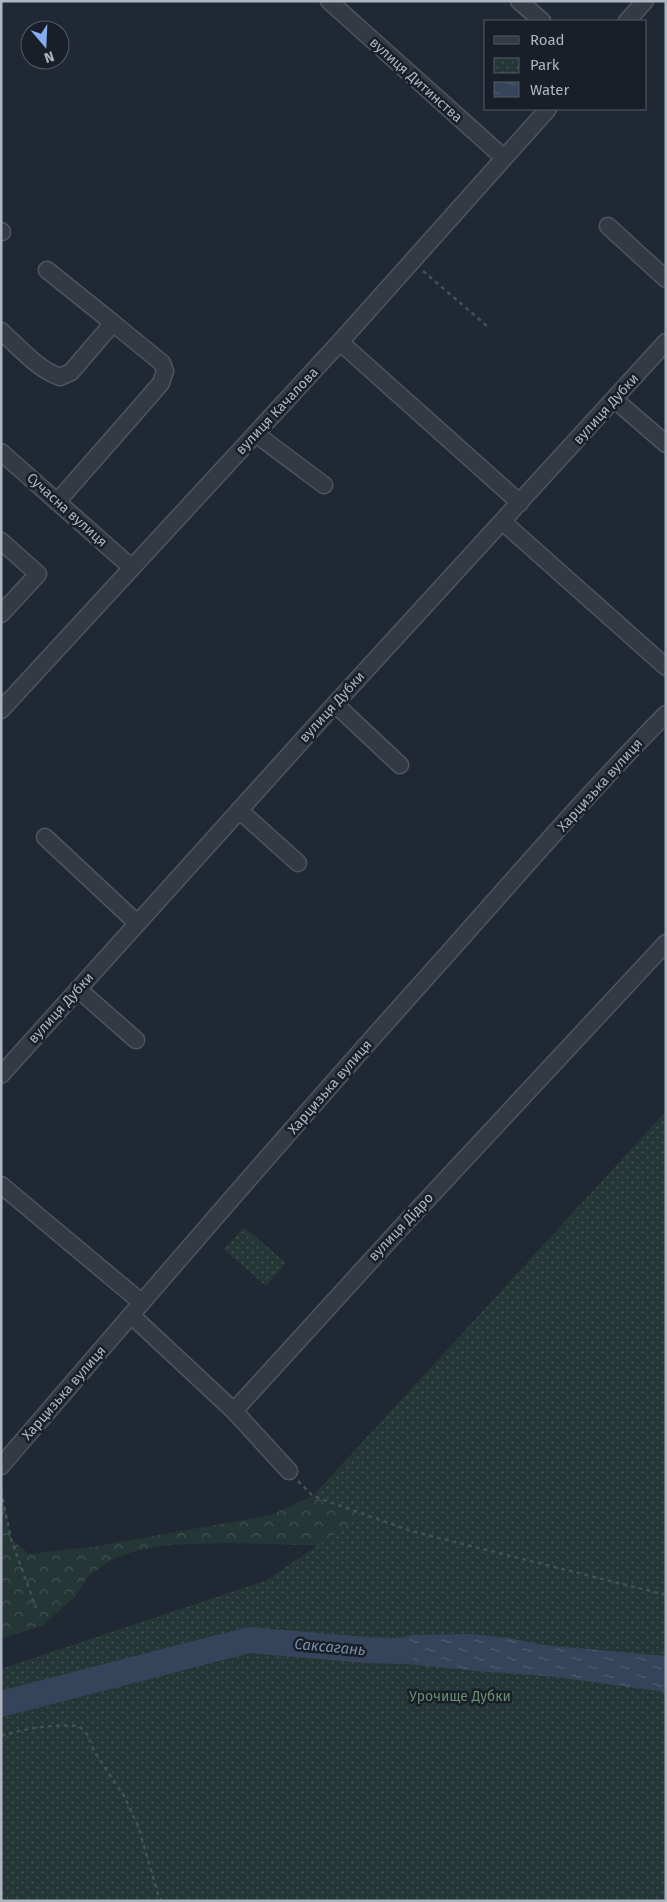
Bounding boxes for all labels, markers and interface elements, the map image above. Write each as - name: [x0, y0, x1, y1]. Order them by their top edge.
- north arrow: [20, 20, 70, 70]
- legend: [484, 20, 647, 110]
- text: Road: [530, 31, 565, 49]
- street label: вулиця Дитинства: [366, 34, 466, 126]
- text: N: [42, 47, 56, 66]
- text: Park: [530, 56, 560, 74]
- text: Water: [530, 81, 569, 99]
- street label: вулиця Качалова: [232, 364, 322, 458]
- street label: вулиця Дубки: [570, 370, 642, 448]
- street label: Сучасна вулиця: [23, 469, 111, 551]
- street label: вулиця Дубки: [296, 668, 368, 746]
- street label: Харцизька вулиця: [554, 735, 646, 835]
- street label: вулиця Дубки: [25, 969, 97, 1047]
- street label: Харцизька вулиця: [284, 1036, 376, 1138]
- street label: вулиця Дідро: [365, 1189, 437, 1265]
- street label: Харцизька вулиця: [18, 1342, 110, 1444]
- water label: Саксагань: [294, 1635, 366, 1659]
- park label: Урочище Дубки: [409, 1688, 511, 1705]

